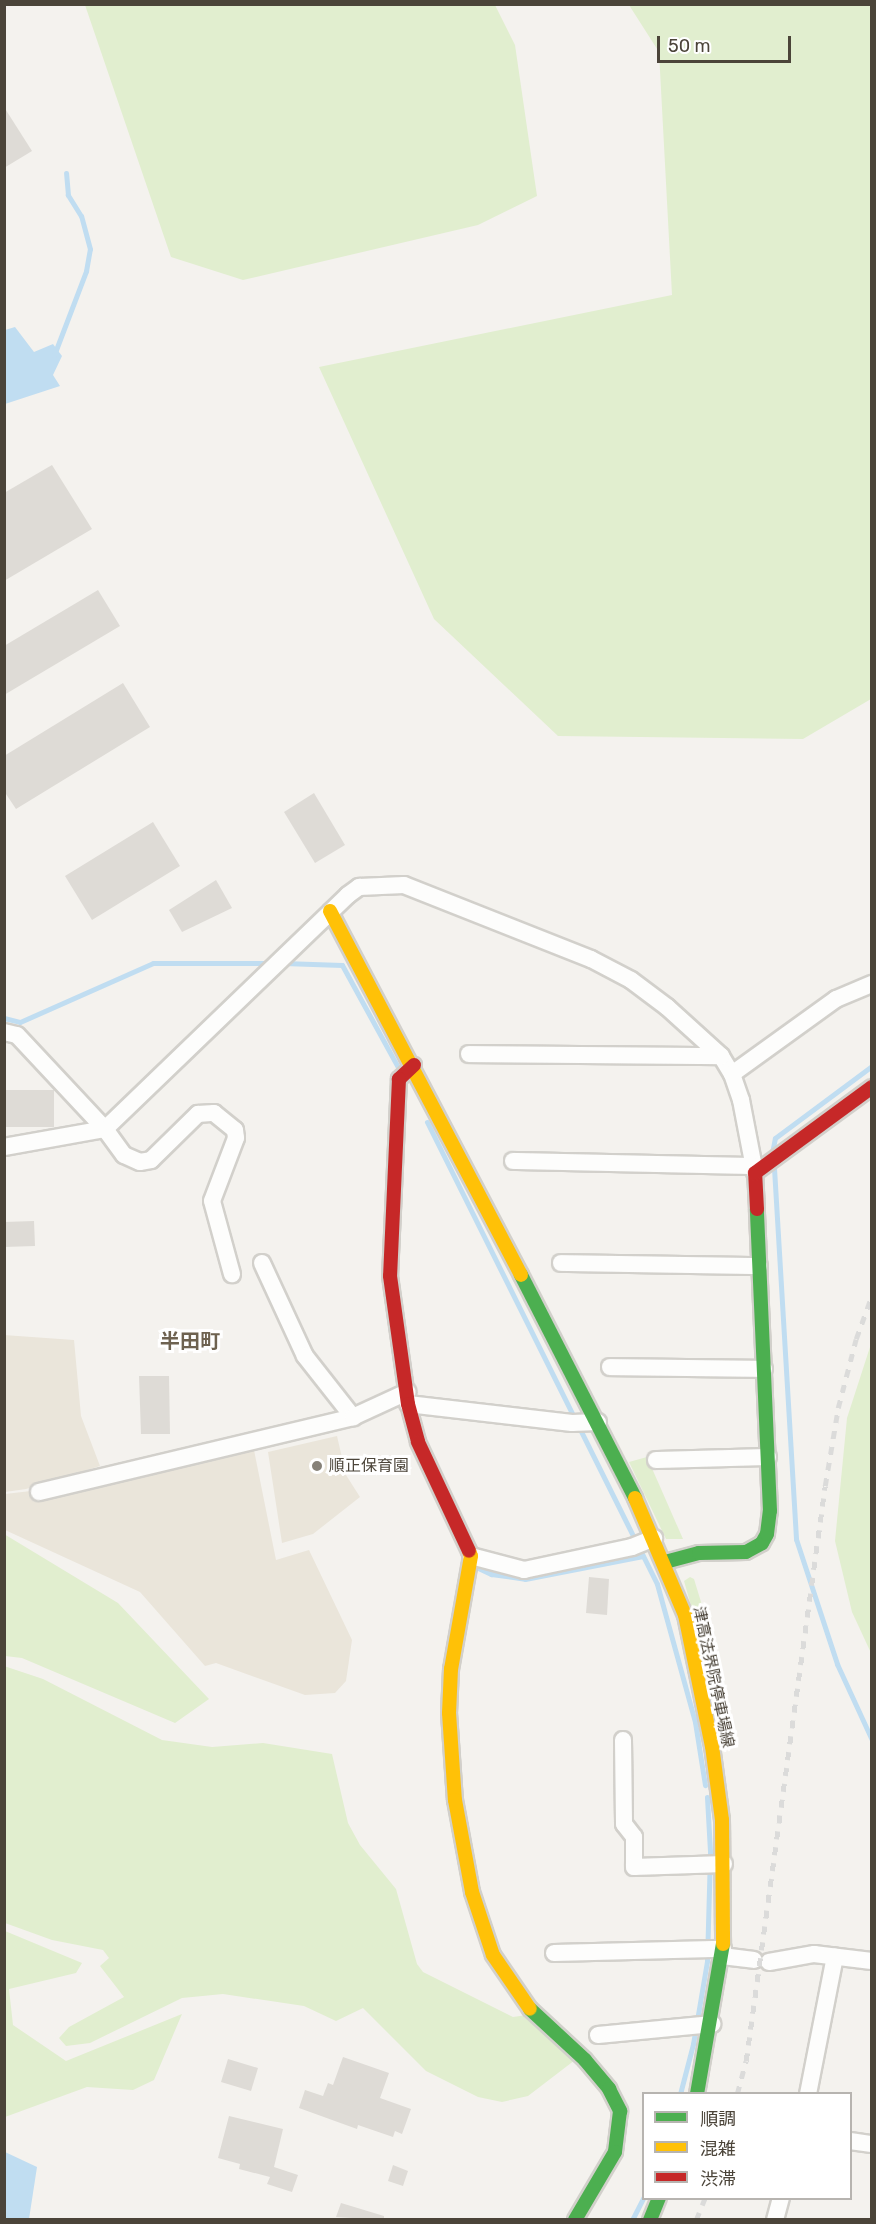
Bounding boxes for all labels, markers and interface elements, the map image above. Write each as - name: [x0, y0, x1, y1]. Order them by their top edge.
- scale bar: [660, 24, 794, 62]
- text: 50 m: [668, 35, 711, 57]
- district label: 半田町: [160, 1329, 220, 1353]
- place label: 順正保育園: [329, 1456, 409, 1476]
- marker: 順正保育園: [310, 1459, 324, 1473]
- street label: 津高法界院停車場線: [689, 1605, 737, 1749]
- legend: [642, 2092, 852, 2200]
- text: 順調: [700, 2108, 736, 2130]
- text: 混雑: [700, 2138, 736, 2160]
- text: 渋滞: [700, 2168, 736, 2190]

